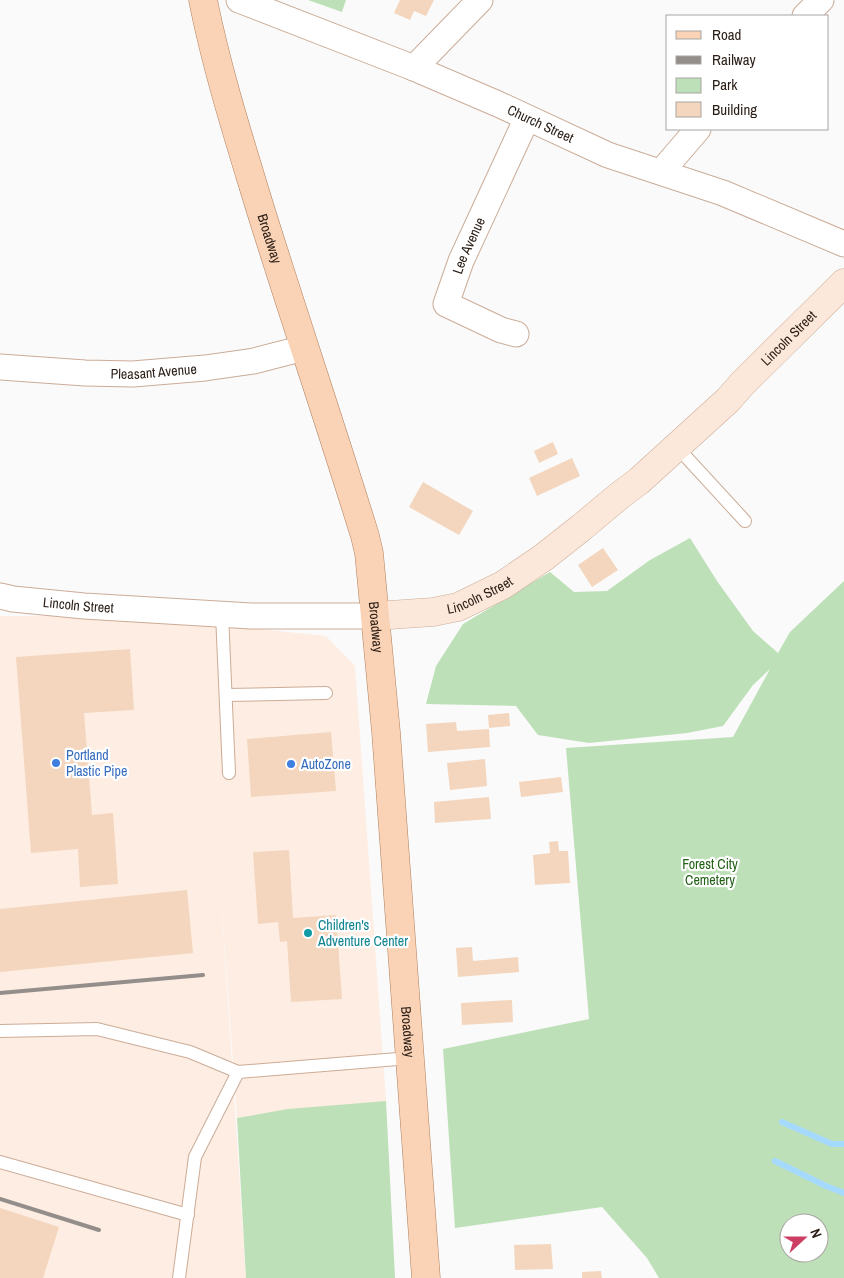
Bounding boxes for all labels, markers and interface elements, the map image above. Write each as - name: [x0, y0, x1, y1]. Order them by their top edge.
- legend: [666, 15, 829, 130]
- text: Road: [712, 24, 741, 45]
- text: Railway: [712, 49, 757, 70]
- text: Park: [712, 74, 738, 95]
- text: Building: [712, 99, 757, 120]
- street label: Church Street: [505, 101, 576, 147]
- street label: Broadway: [253, 212, 286, 266]
- street label: Lee Avenue: [448, 214, 489, 276]
- street label: Lincoln Street: [757, 307, 820, 369]
- street label: Pleasant Avenue: [111, 360, 197, 383]
- street label: Lincoln Street: [445, 572, 516, 618]
- street label: Lincoln Street: [42, 593, 114, 617]
- street label: Broadway: [365, 601, 387, 654]
- place label: Portland Plastic Pipe: [66, 746, 127, 780]
- place label: AutoZone: [300, 755, 351, 773]
- marker: Portland Plastic Pipe: [50, 757, 62, 769]
- marker: AutoZone: [285, 758, 297, 770]
- park label: Forest City Cemetery: [682, 855, 738, 889]
- place label: Children's Adventure Center: [317, 916, 408, 950]
- marker: Children's Adventure Center: [302, 927, 314, 939]
- street label: Broadway: [397, 1006, 419, 1058]
- north arrow: [779, 1213, 829, 1263]
- text: N: [806, 1226, 826, 1240]

